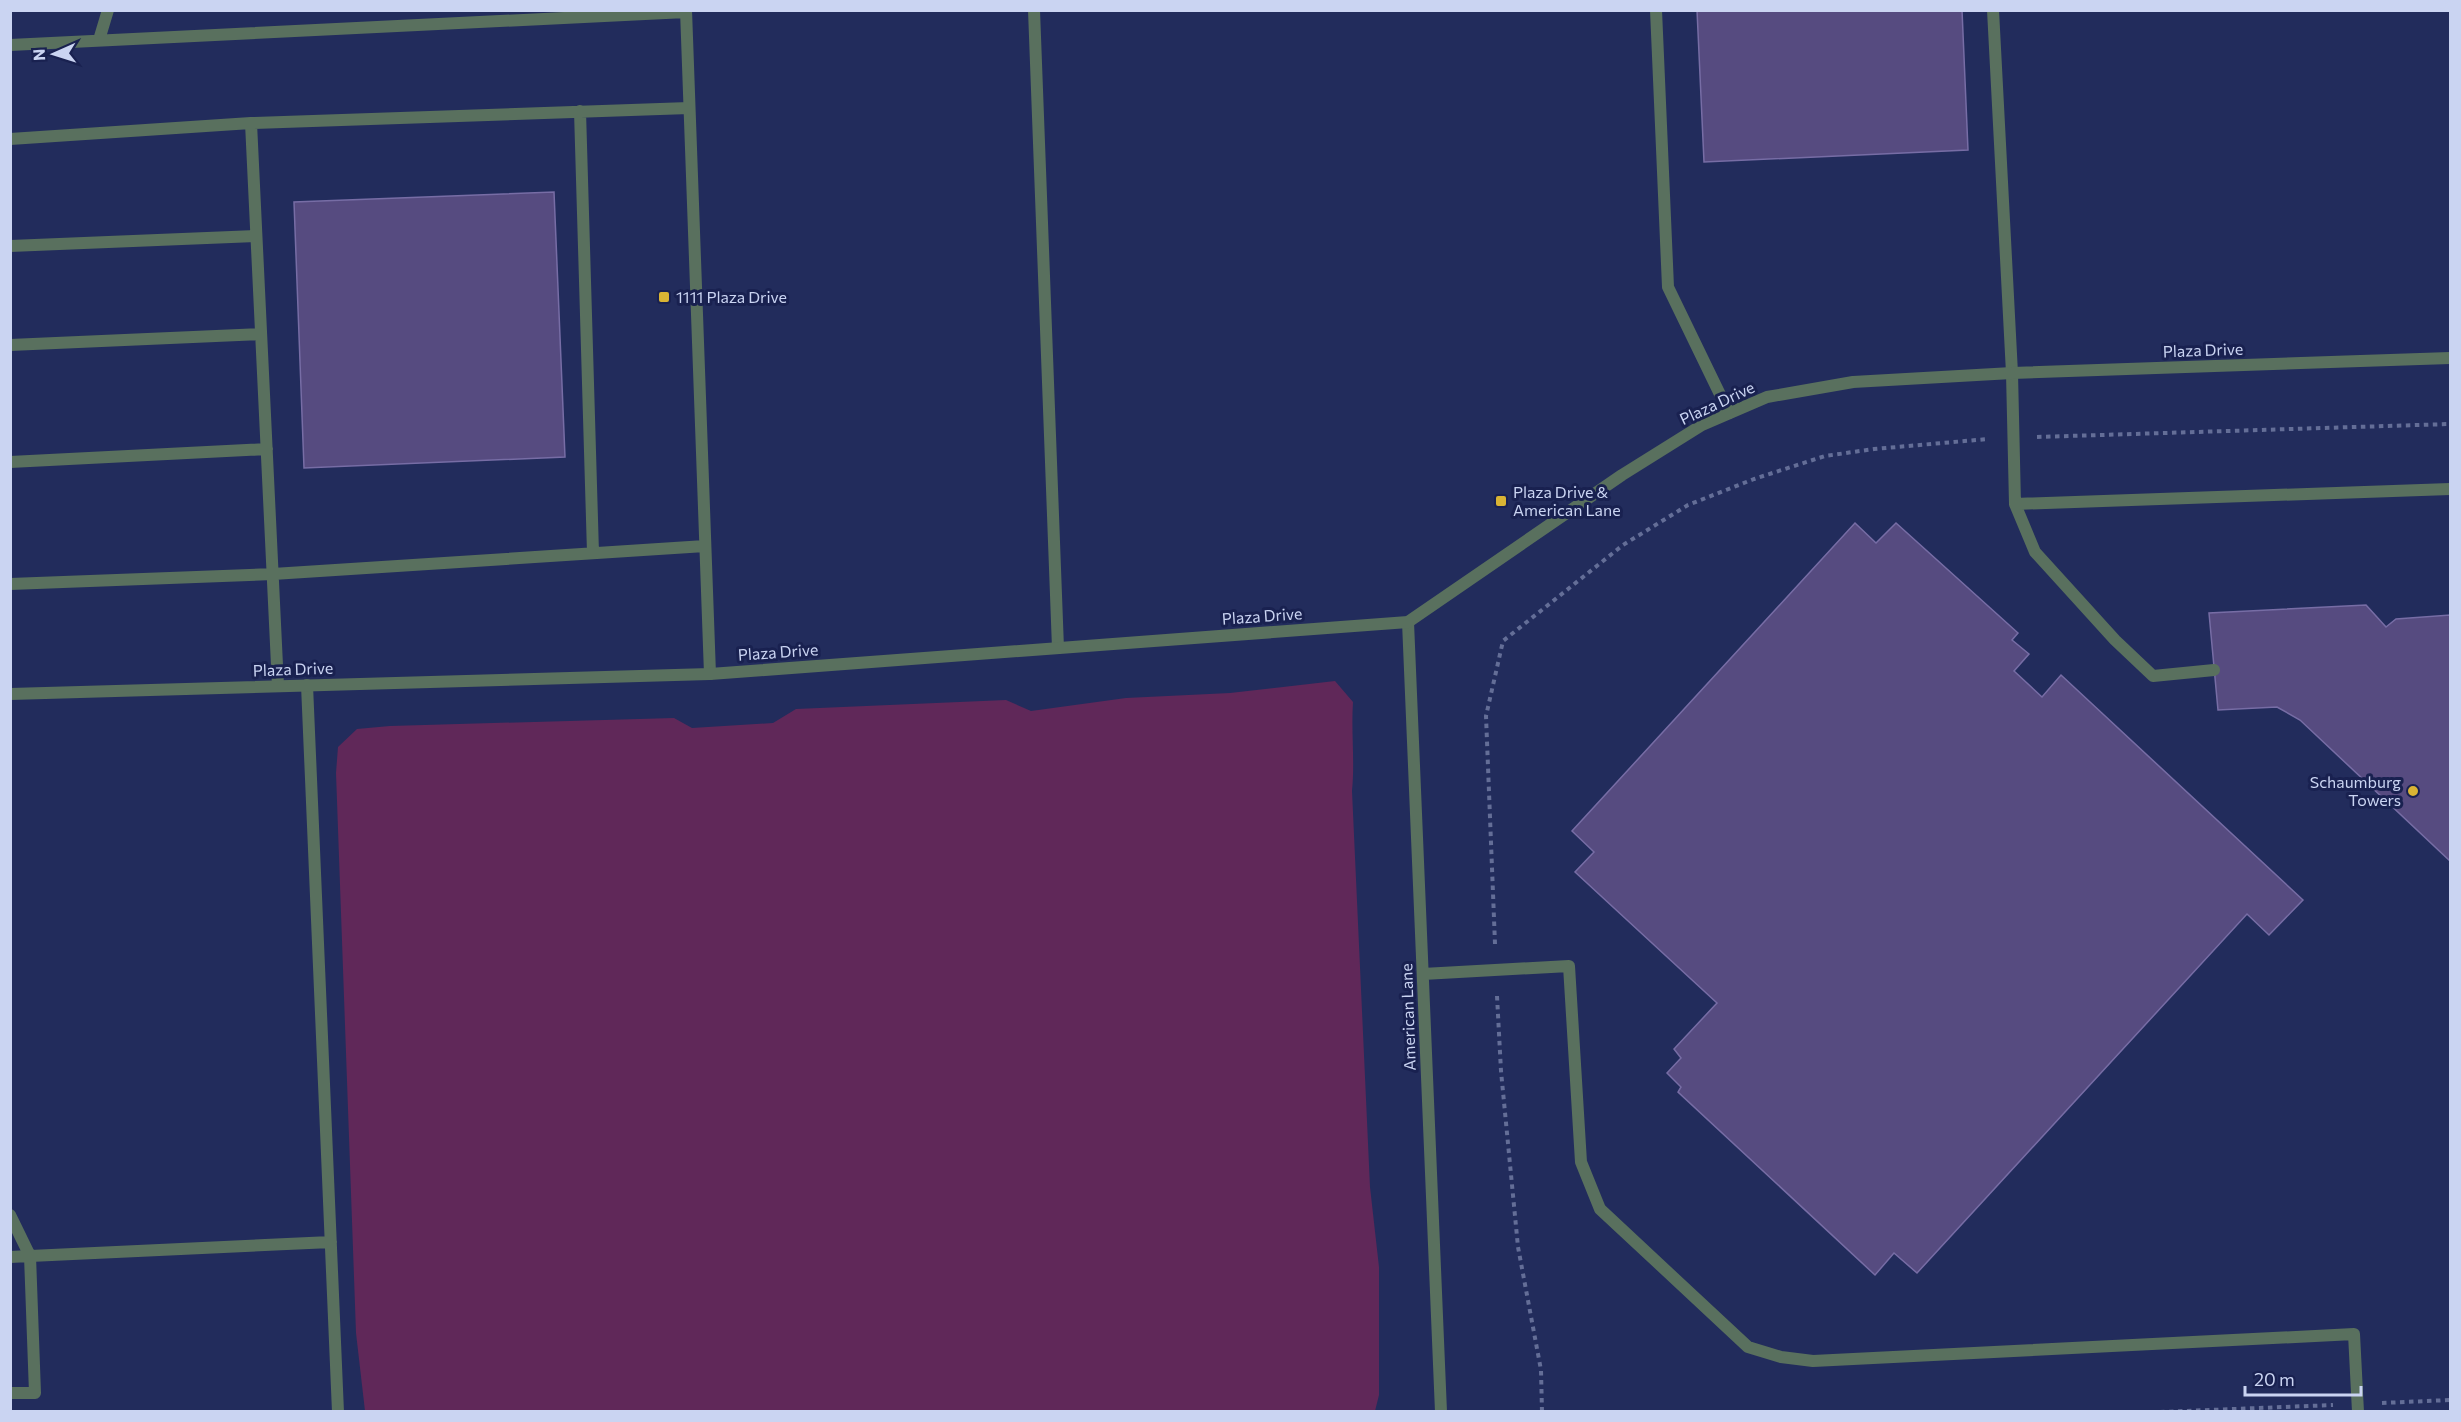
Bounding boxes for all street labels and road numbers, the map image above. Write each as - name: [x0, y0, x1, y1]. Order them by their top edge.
- street label: Plaza Drive: [2162, 339, 2244, 360]
- street label: Plaza Drive: [1676, 377, 1757, 428]
- street label: Plaza Drive: [1221, 603, 1303, 628]
- street label: Plaza Drive: [737, 639, 819, 664]
- street label: Plaza Drive: [252, 658, 334, 679]
- street label: American Lane: [1396, 963, 1419, 1071]

